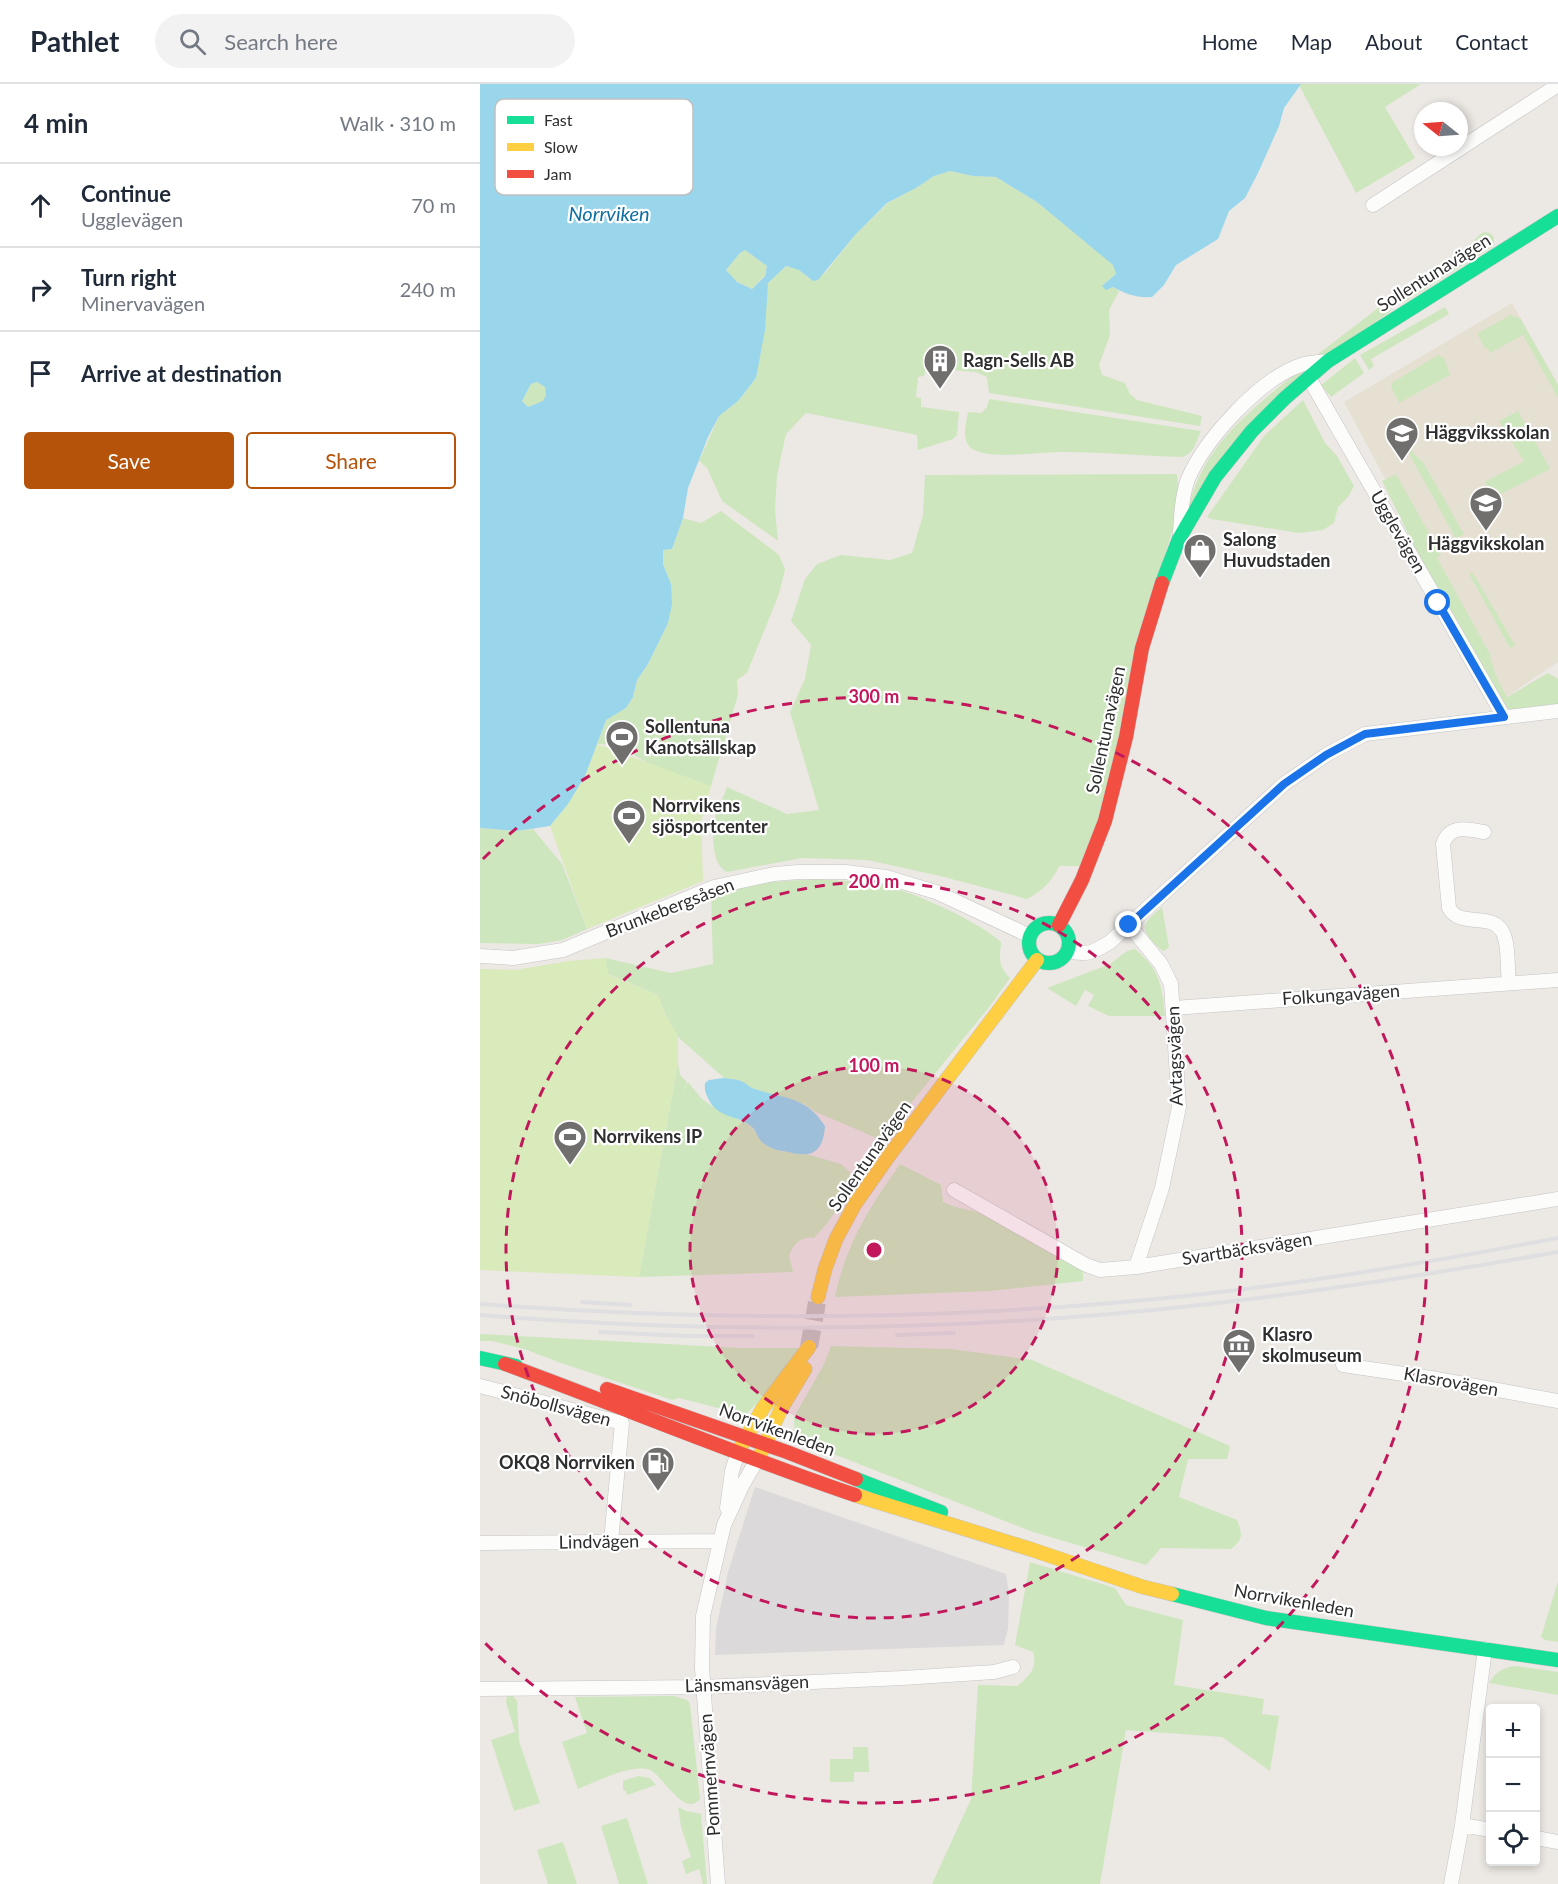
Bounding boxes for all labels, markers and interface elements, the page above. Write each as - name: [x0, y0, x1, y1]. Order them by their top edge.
- search box: [155, 14, 575, 68]
- text: Pathlet: [30, 24, 119, 58]
- icon: search: [176, 25, 209, 58]
- text: Search here: [224, 28, 338, 55]
- text: Home: [1202, 29, 1258, 54]
- text: Map: [1291, 29, 1332, 54]
- text: About: [1365, 29, 1422, 54]
- text: Contact: [1455, 29, 1528, 54]
- legend: [495, 99, 693, 195]
- north arrow: [1414, 102, 1468, 156]
- text: 4 min: [24, 107, 88, 139]
- text: Fast: [544, 110, 573, 129]
- text: Walk · 310 m: [340, 111, 456, 135]
- text: Slow: [544, 137, 578, 156]
- text: Jam: [544, 164, 572, 183]
- text: Continue: [81, 180, 171, 207]
- icon: ahead: [24, 189, 57, 222]
- text: 70 m: [411, 193, 456, 217]
- water label: Norrviken: [568, 201, 650, 225]
- text: Ugglevägen: [81, 207, 183, 231]
- street label: Sollentunavägen: [1373, 228, 1494, 316]
- text: Turn right: [81, 264, 176, 291]
- icon: right: [24, 273, 57, 306]
- text: 240 m: [400, 277, 456, 301]
- text: Minervavägen: [81, 291, 205, 315]
- building icon: Ragn-Sells AB: [922, 343, 958, 390]
- place label: Ragn-Sells AB: [963, 349, 1075, 371]
- icon: arrive: [24, 357, 57, 390]
- text: Arrive at destination: [81, 360, 282, 387]
- school or university icon: Häggviksskolan: [1384, 415, 1420, 462]
- place label: Häggviksskolan: [1425, 421, 1550, 443]
- button: Save: [24, 432, 234, 489]
- button: Share: [246, 432, 456, 489]
- school or university icon: Häggvikskolan: [1468, 485, 1504, 532]
- street label: Ugglevägen: [1366, 486, 1431, 577]
- place label: Salong Huvudstaden: [1223, 528, 1330, 571]
- shop icon: Salong Huvudstaden: [1182, 532, 1218, 579]
- place label: Häggvikskolan: [1428, 532, 1544, 554]
- route start: [1424, 589, 1450, 615]
- street label: Sollentunavägen: [1081, 664, 1129, 796]
- text: 300 m: [849, 685, 899, 707]
- place label: Sollentuna Kanotsällskap: [645, 715, 756, 758]
- sports icon: Sollentuna Kanotsällskap: [604, 719, 640, 766]
- place label: Norrvikens sjösportcenter: [652, 794, 768, 837]
- sports icon: Norrvikens sjösportcenter: [611, 798, 647, 845]
- text: 200 m: [849, 870, 899, 892]
- street label: Brunkebergsåsen: [602, 873, 737, 942]
- route end: [1115, 911, 1141, 937]
- street label: Folkungavägen: [1281, 979, 1401, 1009]
- street label: Avtagsvägen: [1161, 1006, 1187, 1106]
- text: 100 m: [849, 1054, 899, 1076]
- street label: Sollentunavägen: [823, 1096, 915, 1215]
- sports icon: Norrvikens IP: [552, 1119, 588, 1166]
- place label: Norrvikens IP: [593, 1125, 702, 1147]
- street label: Svartbäcksvägen: [1180, 1227, 1314, 1269]
- centre of rings: [864, 1240, 884, 1260]
- place label: Klasro skolmuseum: [1262, 1323, 1362, 1366]
- museum icon: Klasro skolmuseum: [1221, 1327, 1257, 1374]
- street label: Klasrovägen: [1402, 1362, 1500, 1400]
- street label: Snöbollsvägen: [499, 1380, 614, 1430]
- street label: Norrvikenleden: [716, 1398, 838, 1460]
- fuel station icon: OKQ8 Norrviken: [640, 1445, 676, 1492]
- place label: OKQ8 Norrviken: [499, 1451, 635, 1473]
- street label: Lindvägen: [559, 1529, 639, 1553]
- street label: Norrvikenleden: [1232, 1579, 1356, 1621]
- street label: Länsmansvägen: [684, 1670, 809, 1696]
- map controls: [1486, 1704, 1540, 1866]
- button: +: [1486, 1704, 1540, 1758]
- street label: Pommernvägen: [694, 1713, 724, 1837]
- button: −: [1486, 1758, 1540, 1812]
- button: locate: [1486, 1812, 1540, 1866]

